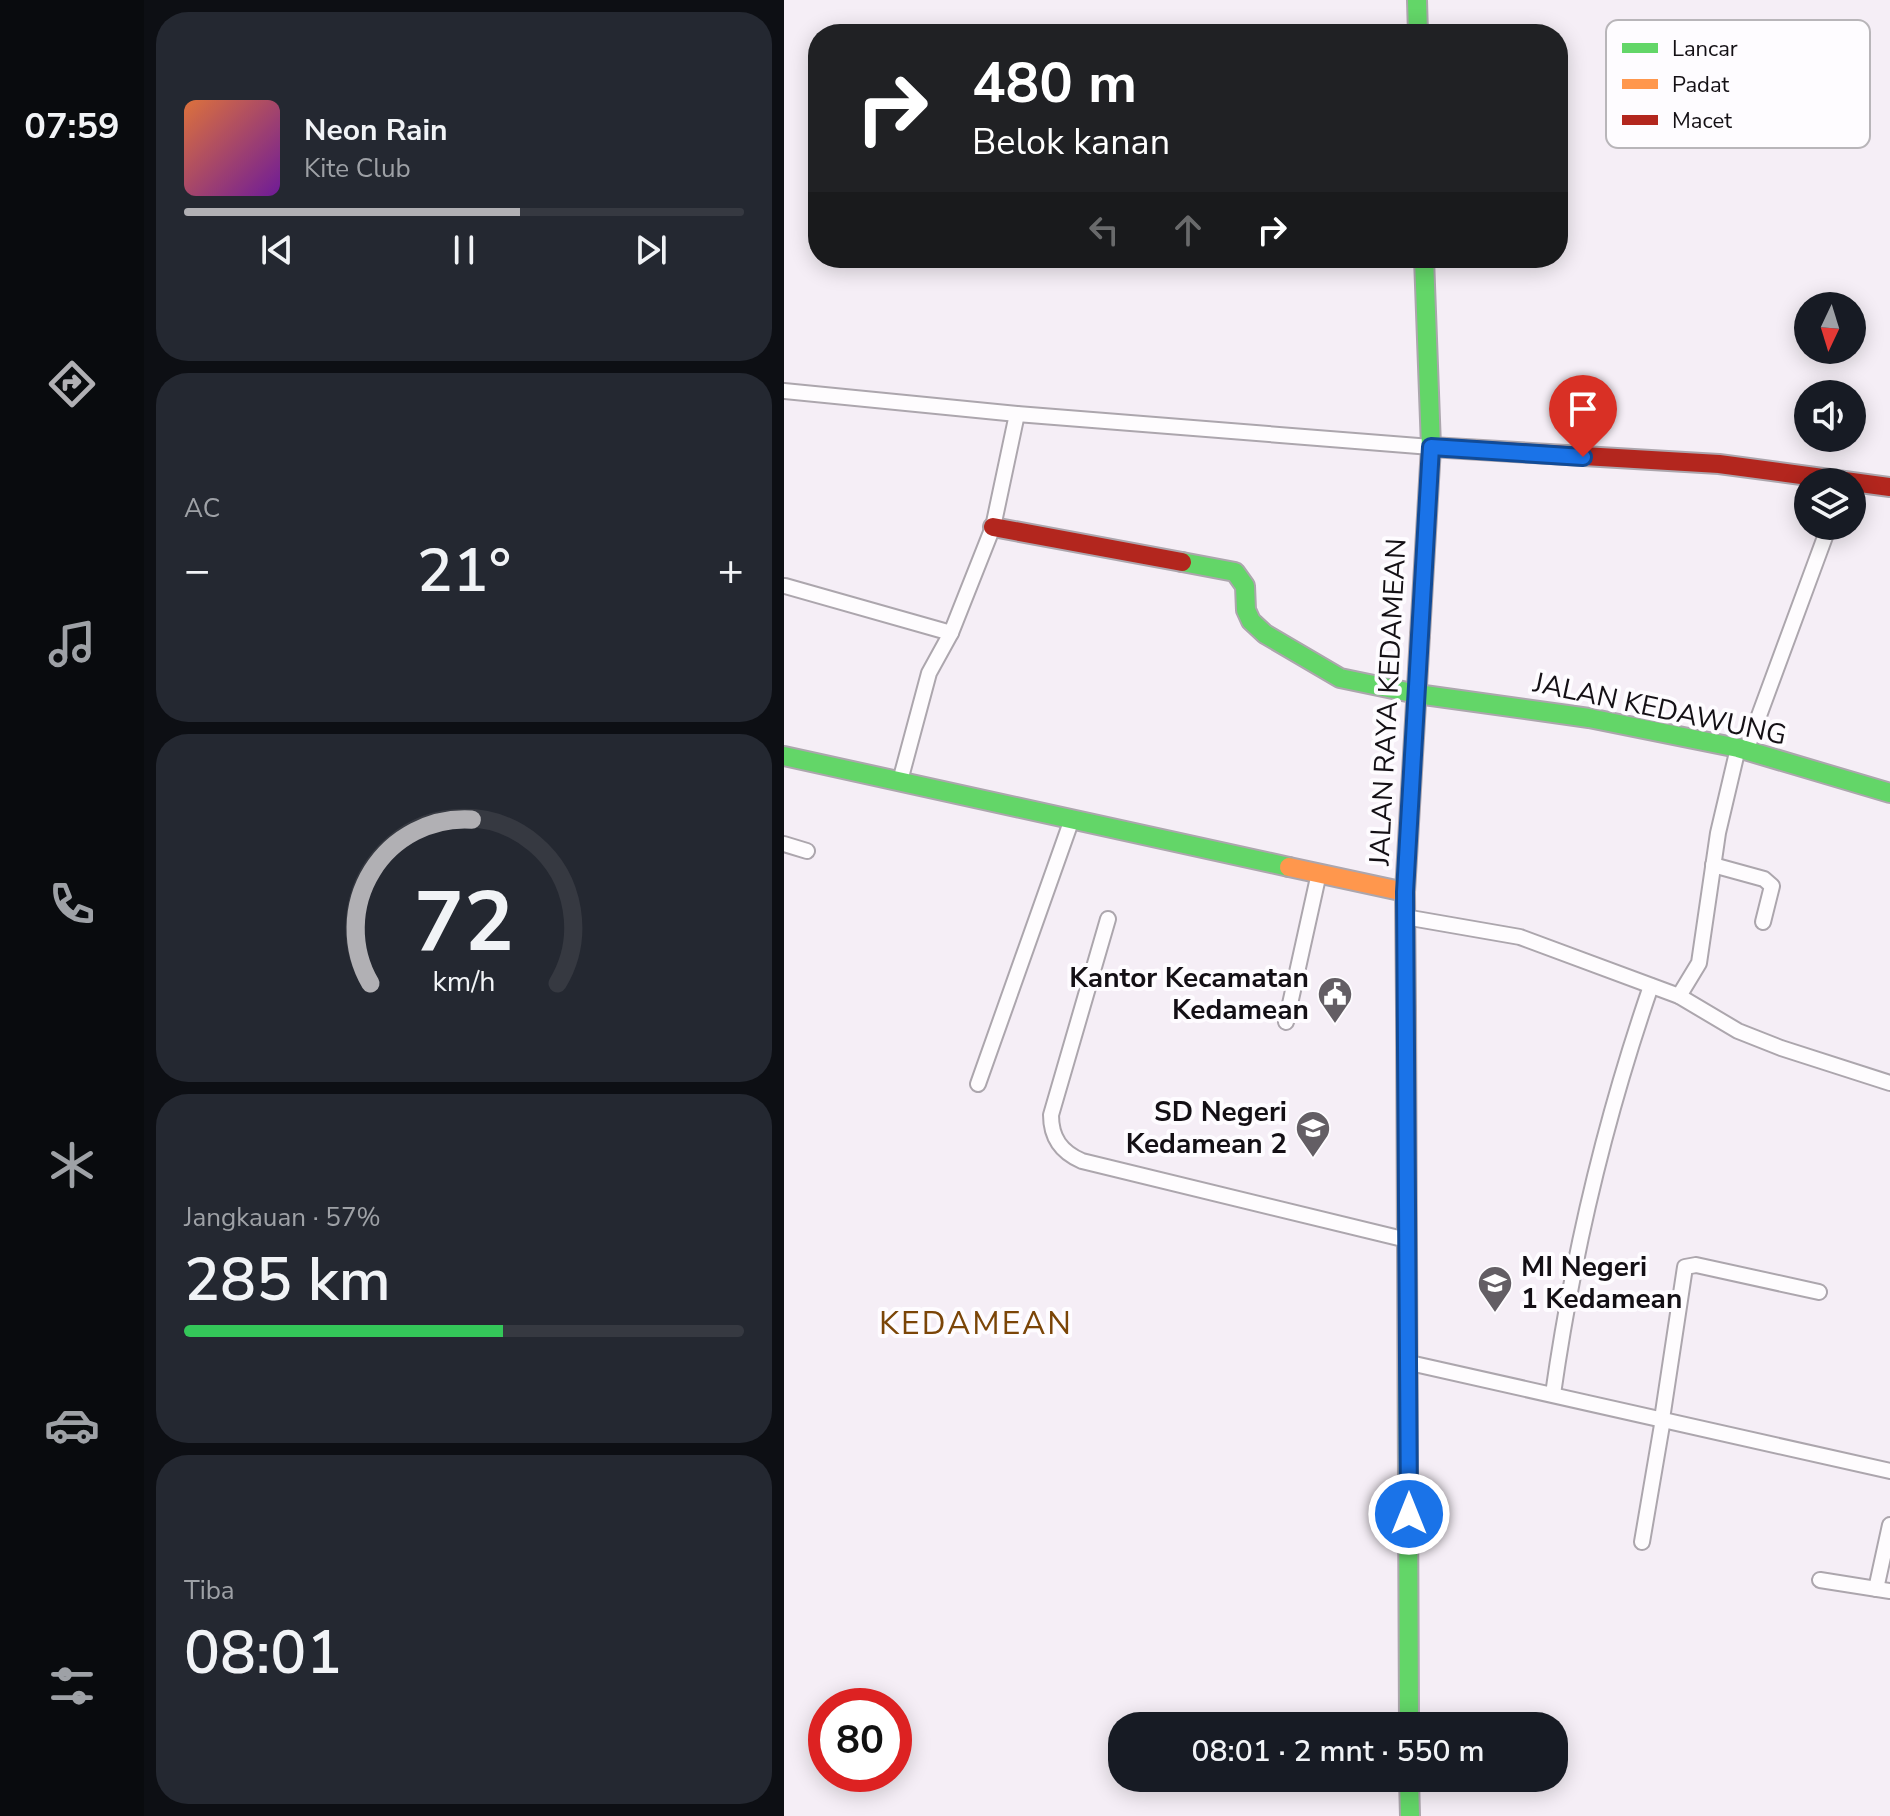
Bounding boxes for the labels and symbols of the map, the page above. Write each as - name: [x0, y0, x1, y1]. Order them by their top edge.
- legend: [1606, 20, 1870, 148]
- text: Lancar: [1672, 34, 1738, 64]
- text: Padat: [1672, 70, 1730, 100]
- text: Macet: [1672, 106, 1732, 136]
- north arrow: [1794, 292, 1866, 364]
- pin: [1549, 375, 1617, 457]
- street label: JALAN RAYA KEDAMEAN: [1360, 537, 1416, 868]
- street label: JALAN KEDAWUNG: [1529, 663, 1790, 754]
- place label: Kantor Kecamatan Kedamean: [1069, 959, 1309, 1029]
- public building icon: Kantor Kecamatan Kedamean: [1316, 975, 1354, 1025]
- place label: SD Negeri Kedamean 2: [1126, 1093, 1287, 1163]
- school or university icon: SD Negeri Kedamean 2: [1294, 1109, 1332, 1159]
- place label: MI Negeri 1 Kedamean: [1521, 1248, 1682, 1318]
- school or university icon: MI Negeri 1 Kedamean: [1476, 1264, 1514, 1314]
- district label: KEDAMEAN: [879, 1302, 1073, 1345]
- position arrow: [1367, 1472, 1451, 1556]
- speed limit sign: 80: [808, 1688, 912, 1792]

